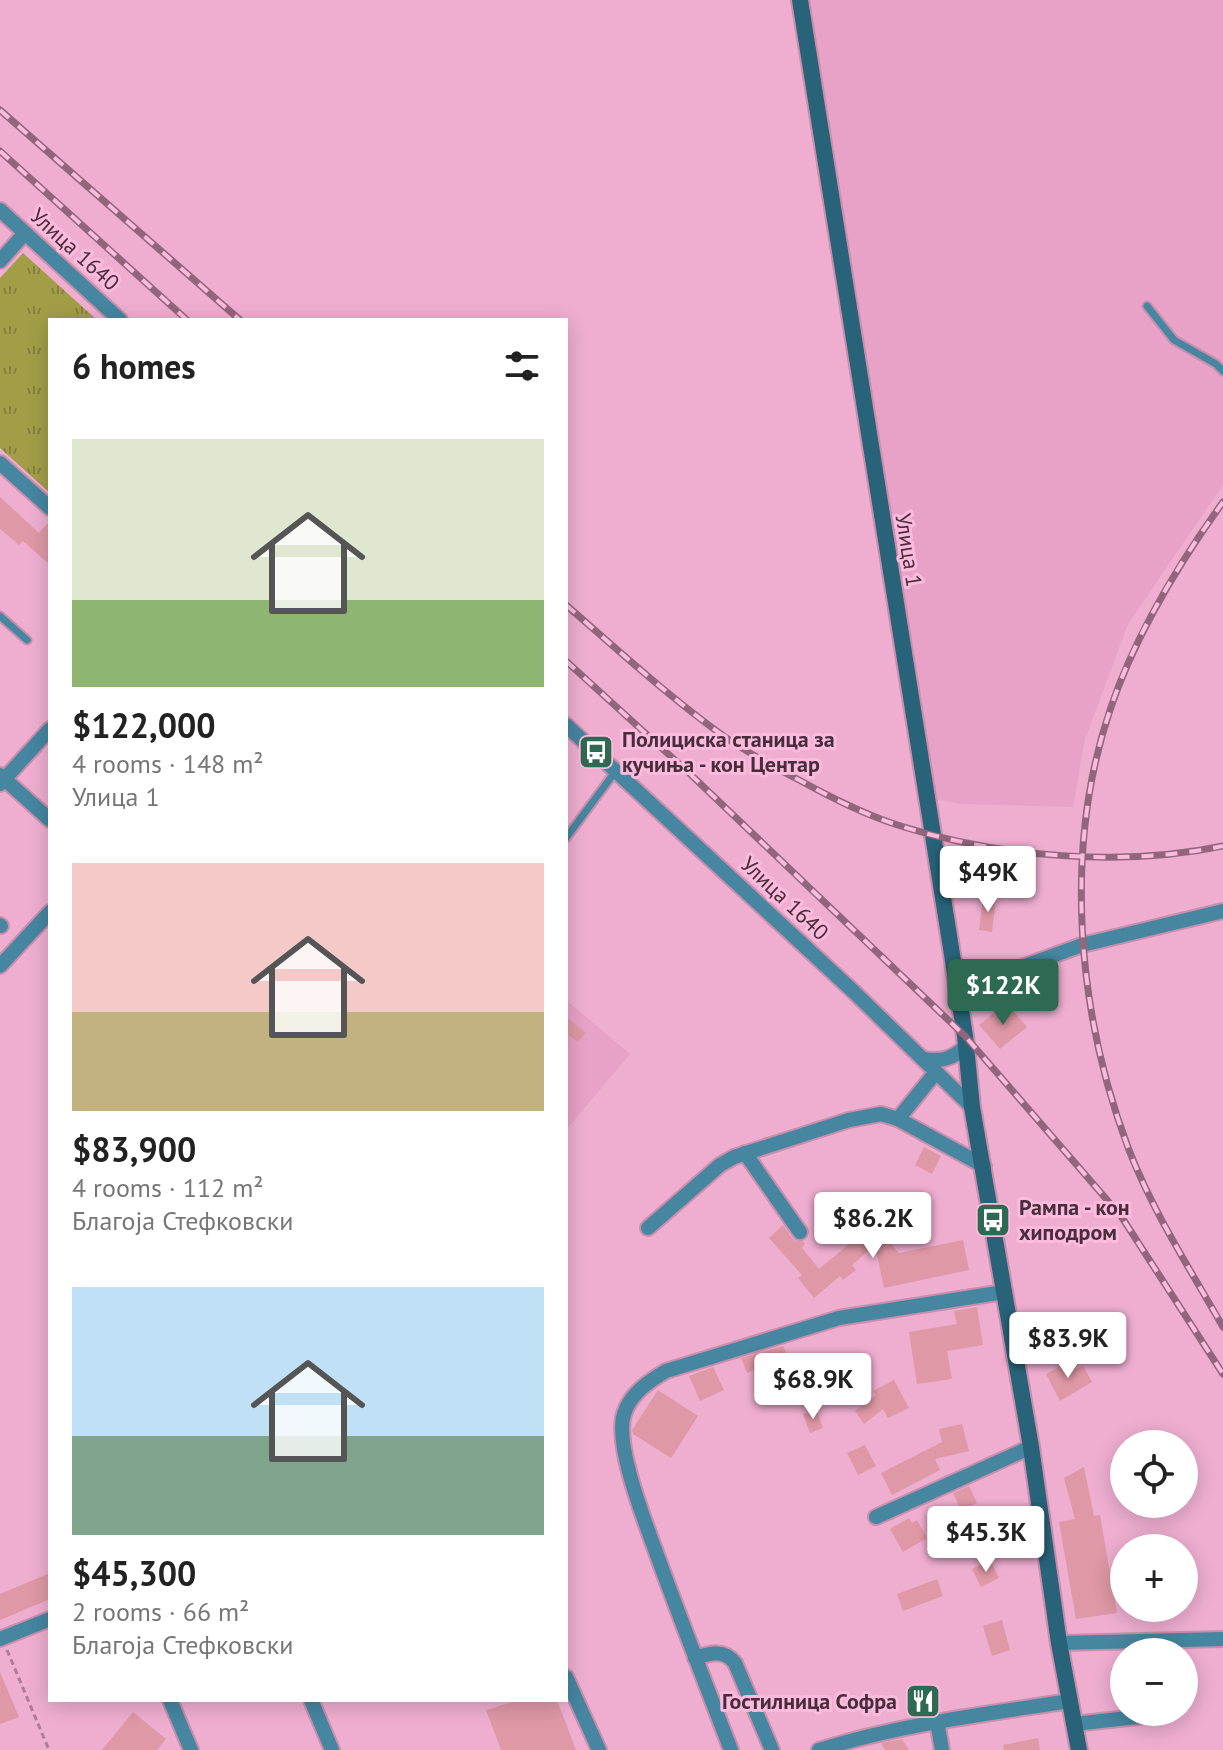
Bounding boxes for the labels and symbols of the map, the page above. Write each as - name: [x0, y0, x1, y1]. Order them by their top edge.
- street label: Улица 1640: [25, 202, 125, 296]
- street label: Улица 1: [889, 511, 929, 589]
- place label: Полициска станица за кучиња - кон Центар: [622, 725, 835, 778]
- bus stop icon: Полициска станица за кучиња - кон Центар: [577, 733, 615, 771]
- pin: $49K: [941, 846, 1035, 914]
- street label: Улица 1640: [735, 850, 835, 946]
- pin: $122K: [947, 959, 1059, 1027]
- pin: $86.2K: [808, 1192, 938, 1260]
- place label: Рампа - кон хиподром: [1019, 1193, 1130, 1246]
- bus stop icon: Рампа - кон хиподром: [974, 1201, 1012, 1239]
- pin: $83.9K: [1003, 1312, 1133, 1380]
- pin: $68.9K: [748, 1353, 878, 1421]
- pin: $45.3K: [921, 1506, 1051, 1574]
- restaurant icon: Гостилница Софра: [904, 1682, 942, 1720]
- place label: Гостилница Софра: [722, 1687, 897, 1715]

